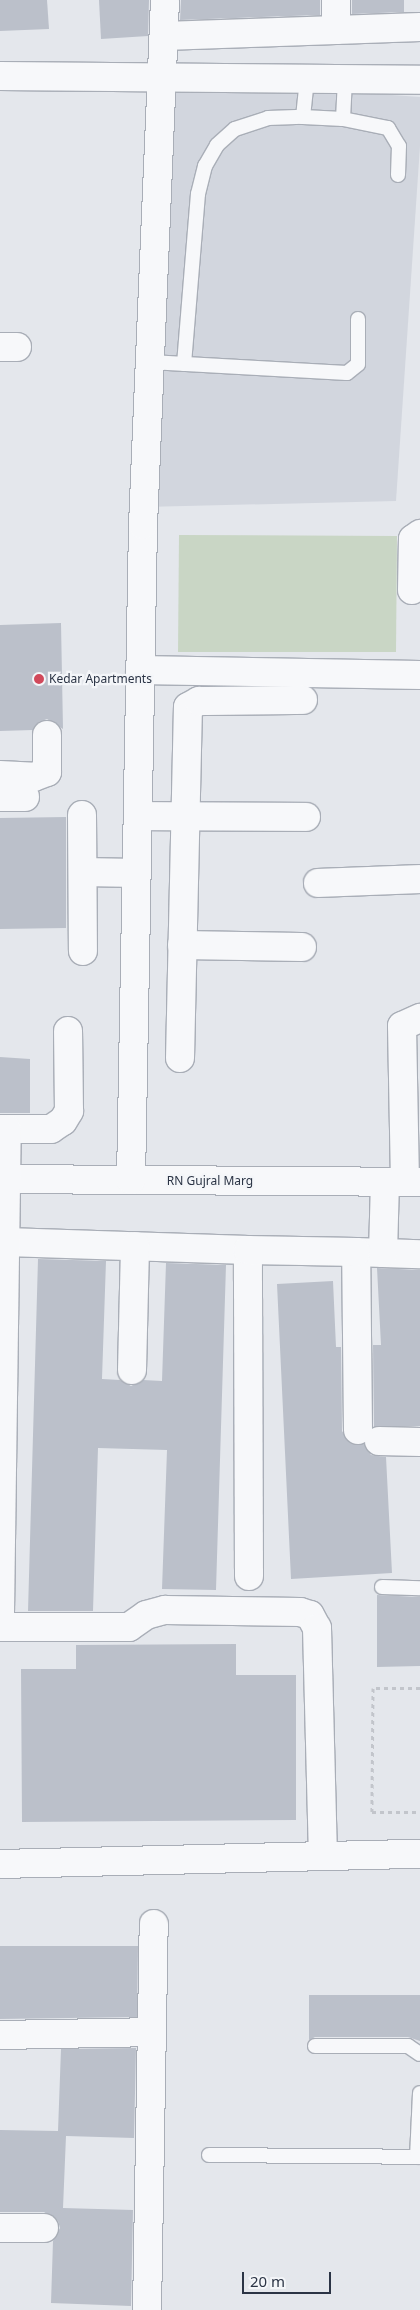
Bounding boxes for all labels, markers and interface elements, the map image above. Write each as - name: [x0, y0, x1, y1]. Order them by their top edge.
- place label: Kedar Apartments: [49, 672, 152, 686]
- marker: Kedar Apartments: [33, 673, 45, 685]
- street label: RN Gujral Marg: [167, 1174, 253, 1188]
- scale bar: [245, 2262, 334, 2294]
- text: 20 m: [250, 2271, 285, 2291]

